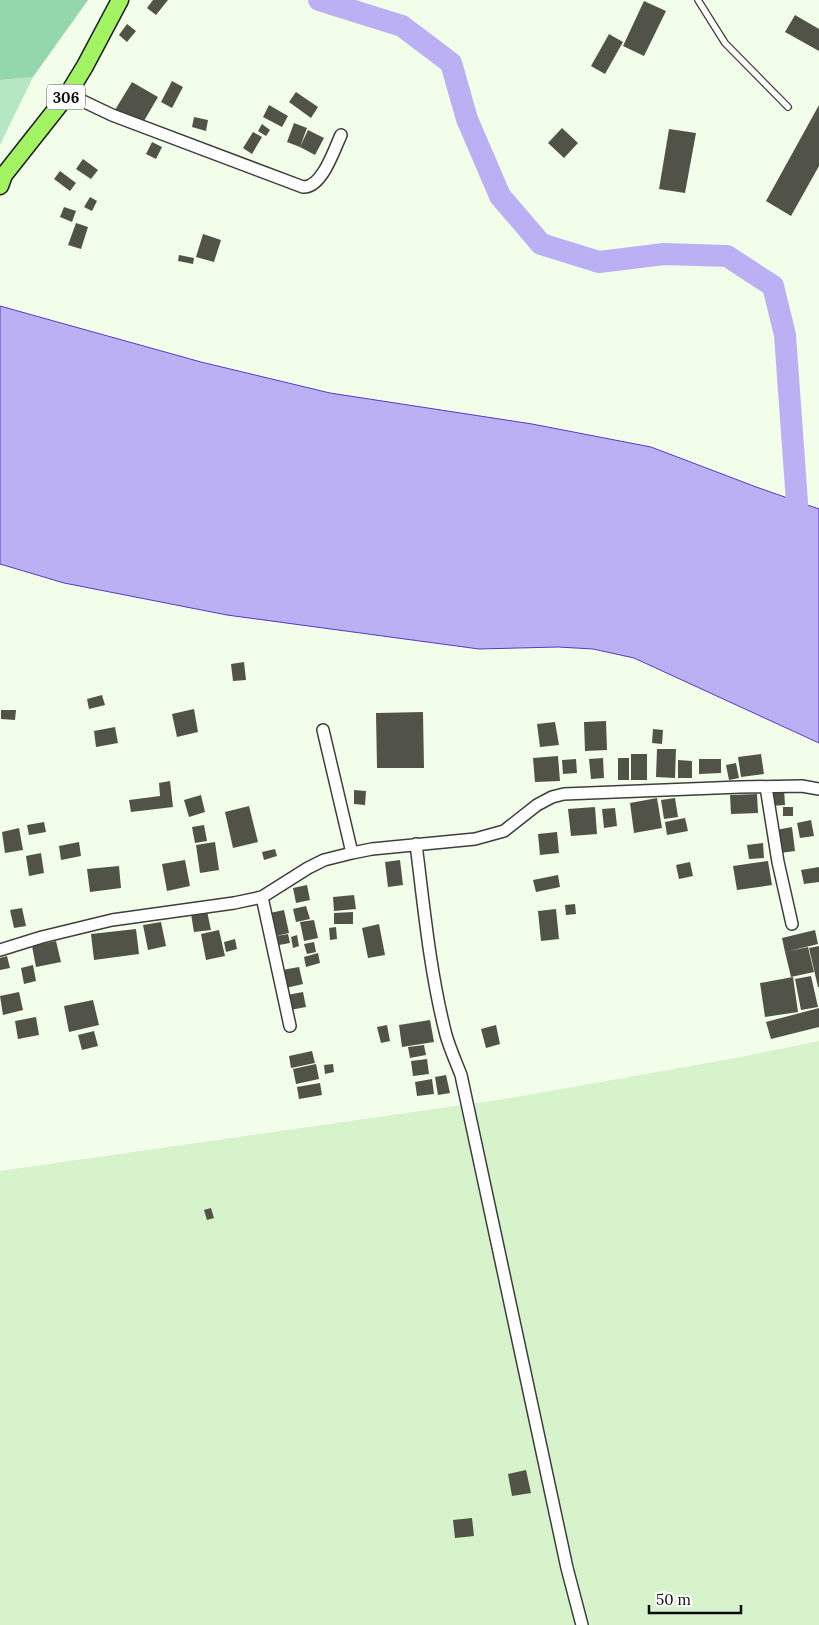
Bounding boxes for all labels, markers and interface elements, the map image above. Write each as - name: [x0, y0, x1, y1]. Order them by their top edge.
- road number: 306: [47, 84, 85, 110]
- scale bar: [649, 1582, 742, 1614]
- text: 50 m: [656, 1590, 691, 1609]

